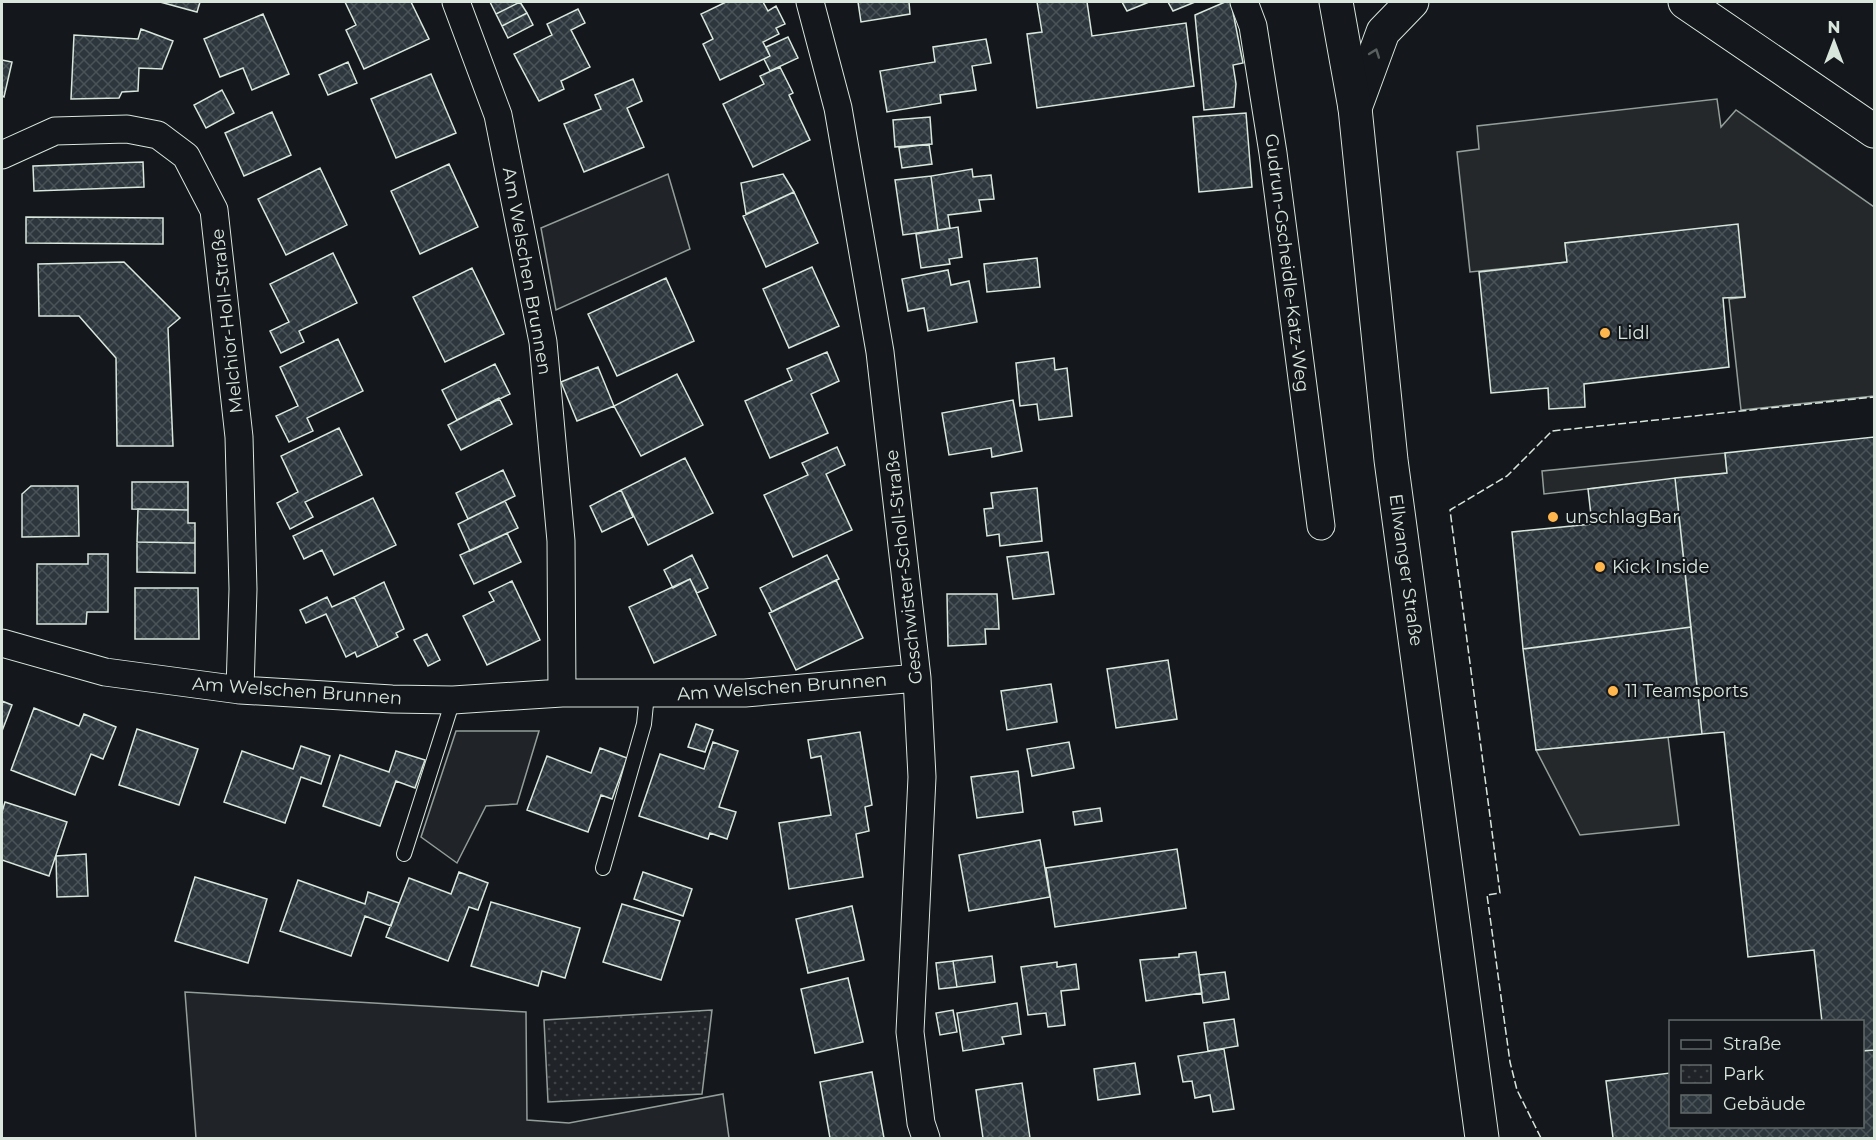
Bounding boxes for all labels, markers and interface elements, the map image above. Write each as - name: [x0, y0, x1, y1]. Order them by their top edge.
- north arrow: [1804, 12, 1864, 72]
- text: N: [1828, 18, 1840, 37]
- one-way arrow: [1368, 48, 1381, 59]
- street label: Gudrun-Gscheidle-Katz-Weg: [1260, 132, 1314, 394]
- street label: Am Welschen Brunnen: [498, 165, 556, 377]
- street label: Melchior-Holl-Straße: [206, 227, 248, 414]
- place label: Lidl: [1617, 322, 1650, 344]
- marker: Lidl: [1598, 326, 1612, 340]
- street label: Geschwister-Scholl-Straße: [881, 449, 927, 685]
- street label: Ellwanger Straße: [1384, 492, 1428, 648]
- place label: unschlagBar: [1565, 506, 1679, 528]
- marker: unschlagBar: [1546, 510, 1560, 524]
- place label: Kick Inside: [1612, 556, 1710, 578]
- marker: Kick Inside: [1593, 560, 1607, 574]
- street label: Am Welschen Brunnen: [676, 669, 888, 705]
- street label: Am Welschen Brunnen: [191, 673, 403, 709]
- place label: 11 Teamsports: [1625, 680, 1748, 702]
- marker: 11 Teamsports: [1606, 684, 1620, 698]
- legend: [1669, 1020, 1864, 1128]
- text: Straße: [1723, 1033, 1782, 1055]
- text: Park: [1723, 1063, 1764, 1085]
- text: Gebäude: [1723, 1093, 1806, 1115]

